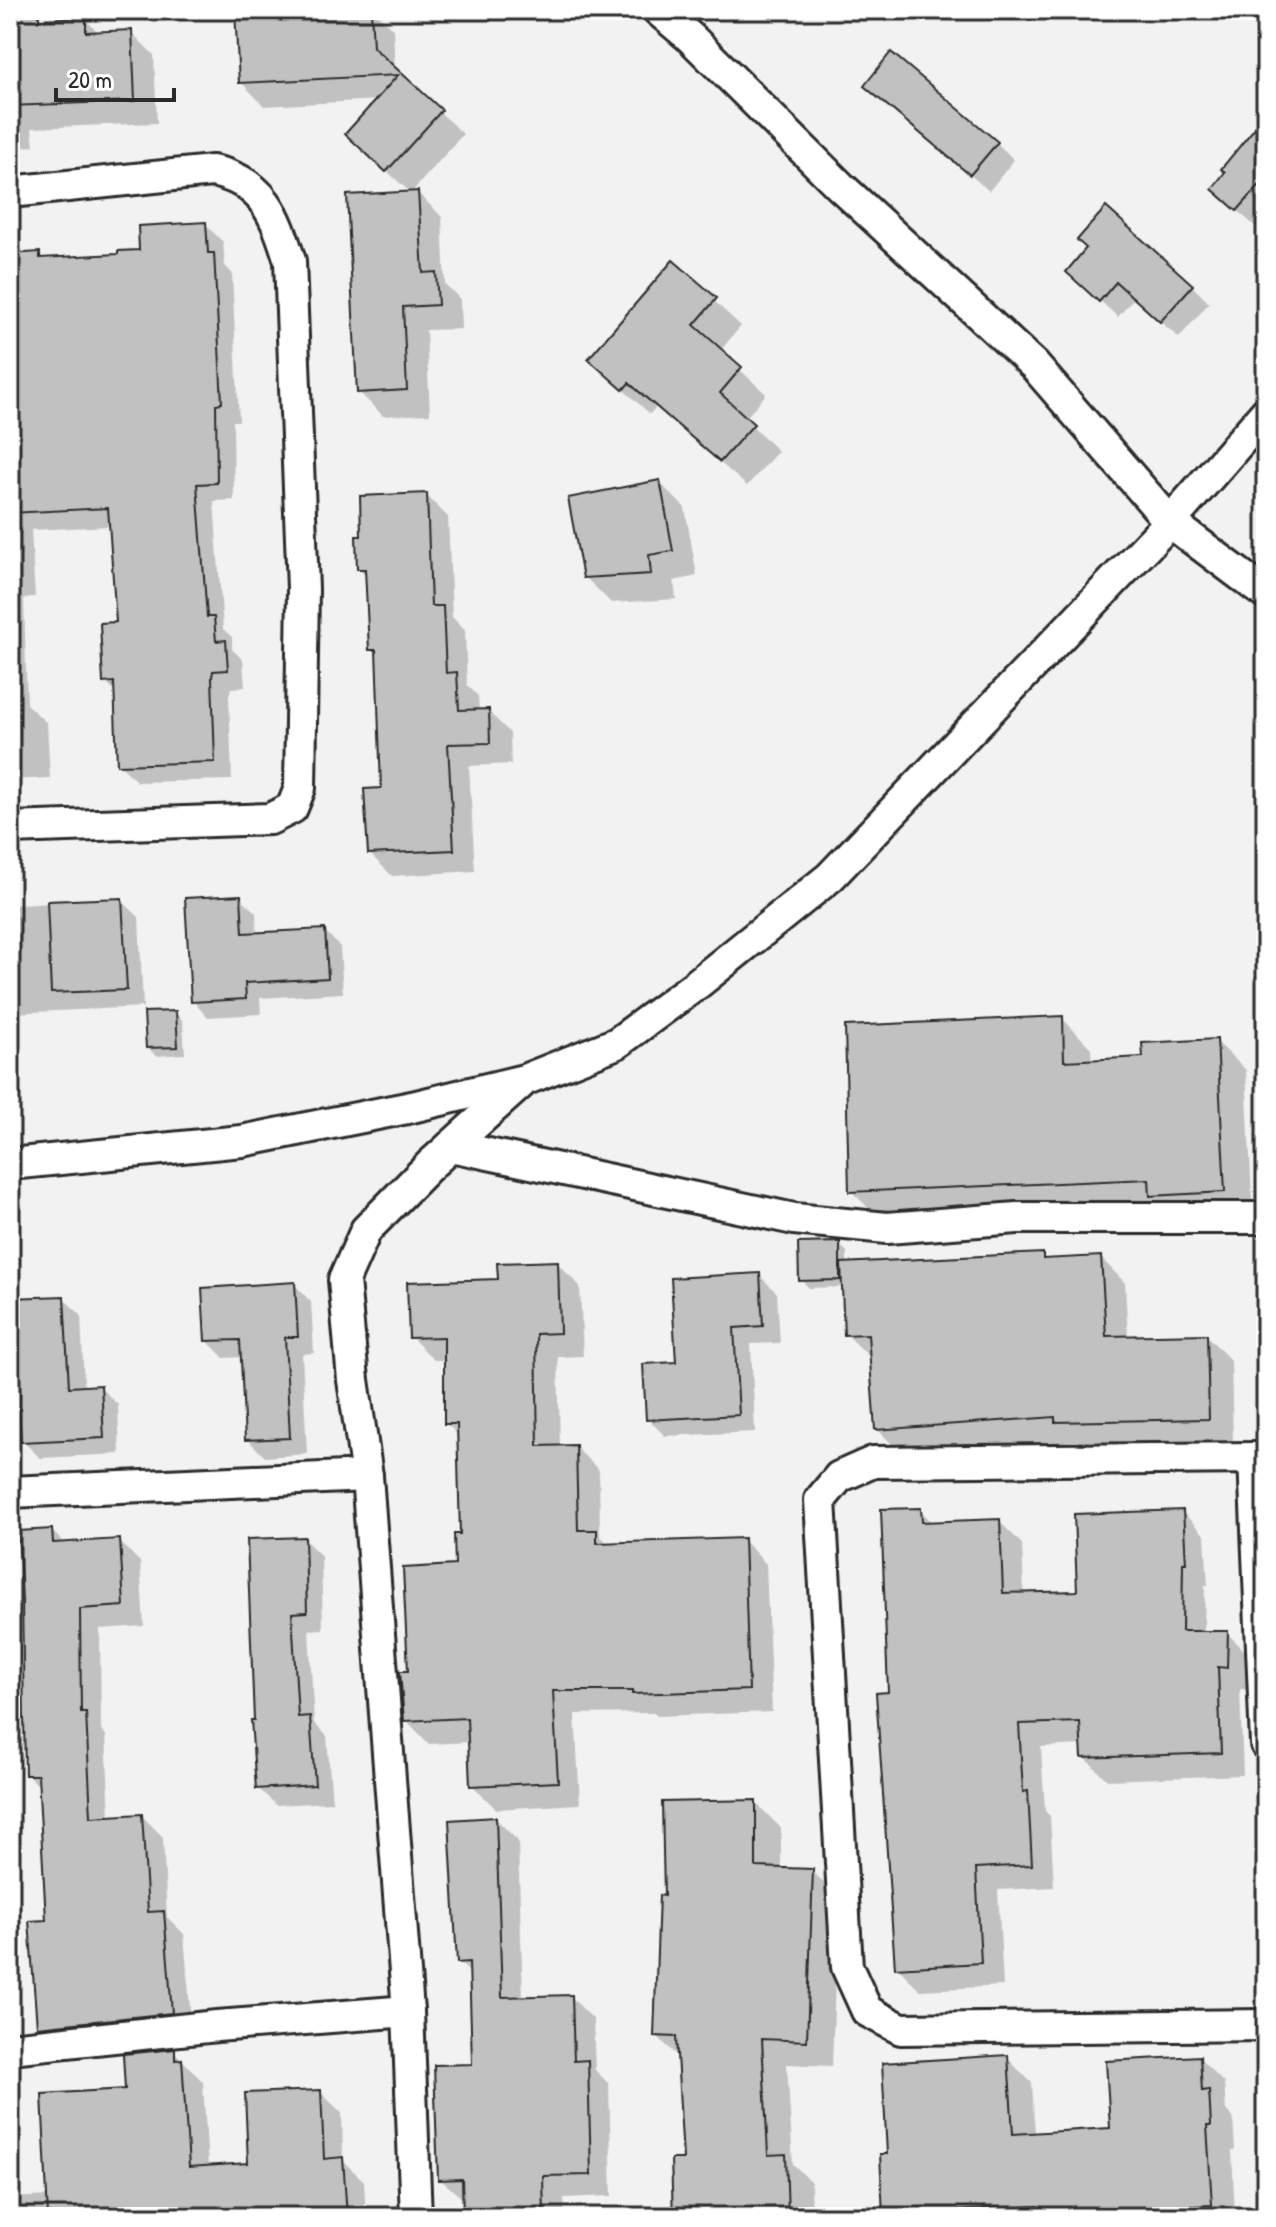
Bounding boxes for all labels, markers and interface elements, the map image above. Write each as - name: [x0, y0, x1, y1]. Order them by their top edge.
- scale bar: [56, 52, 174, 102]
- text: 20 m: [68, 63, 112, 95]

